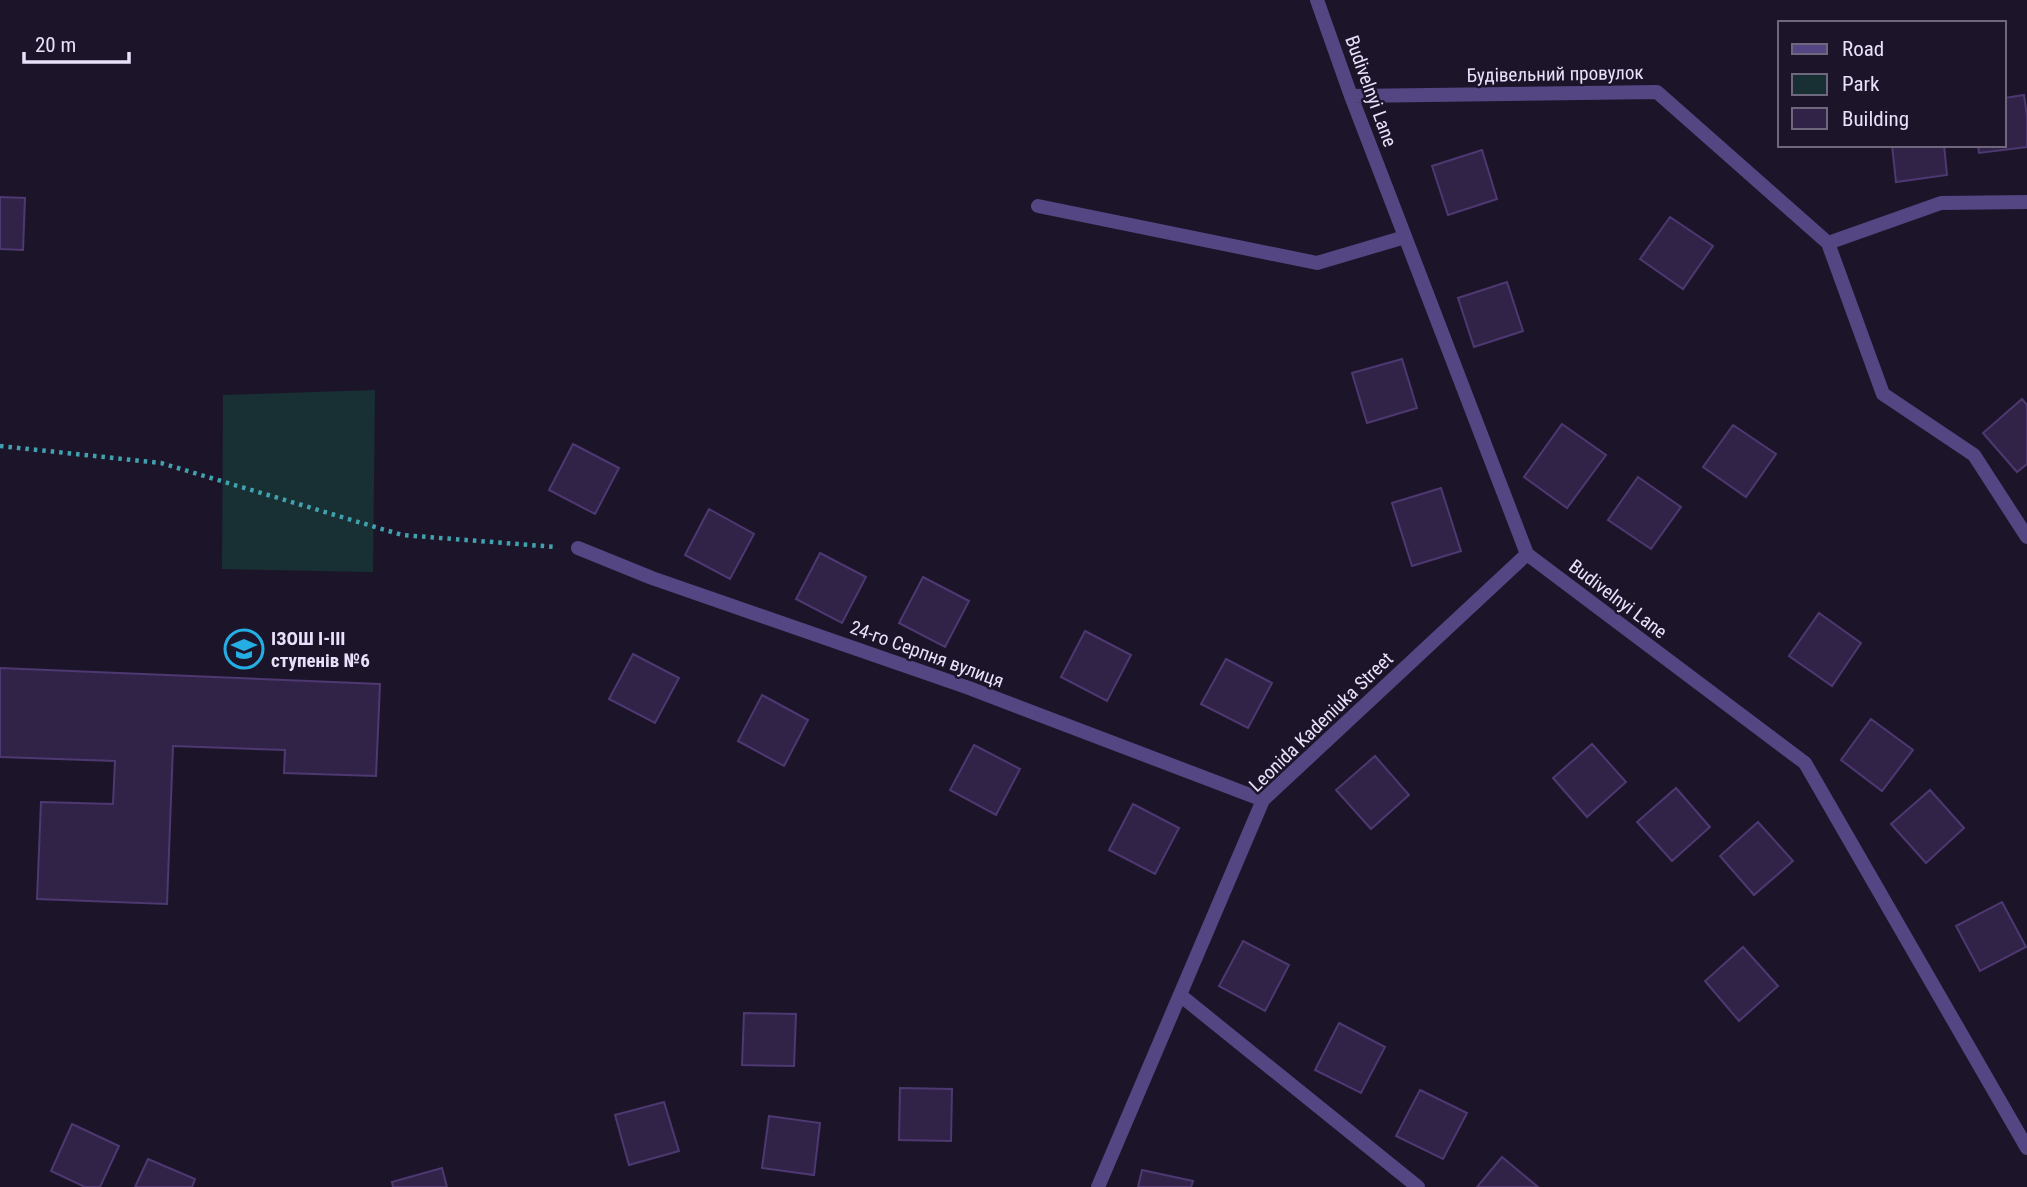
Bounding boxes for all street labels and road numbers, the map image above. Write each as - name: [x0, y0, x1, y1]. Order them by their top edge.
- street label: Budivelnyi Lane: [1340, 32, 1402, 150]
- street label: Будівельний провулок: [1466, 61, 1644, 87]
- street label: Budivelnyi Lane: [1564, 555, 1672, 643]
- street label: 24-го Серпня вулиця: [847, 616, 1007, 692]
- street label: Leonida Kadeniuka Street: [1244, 647, 1398, 797]

